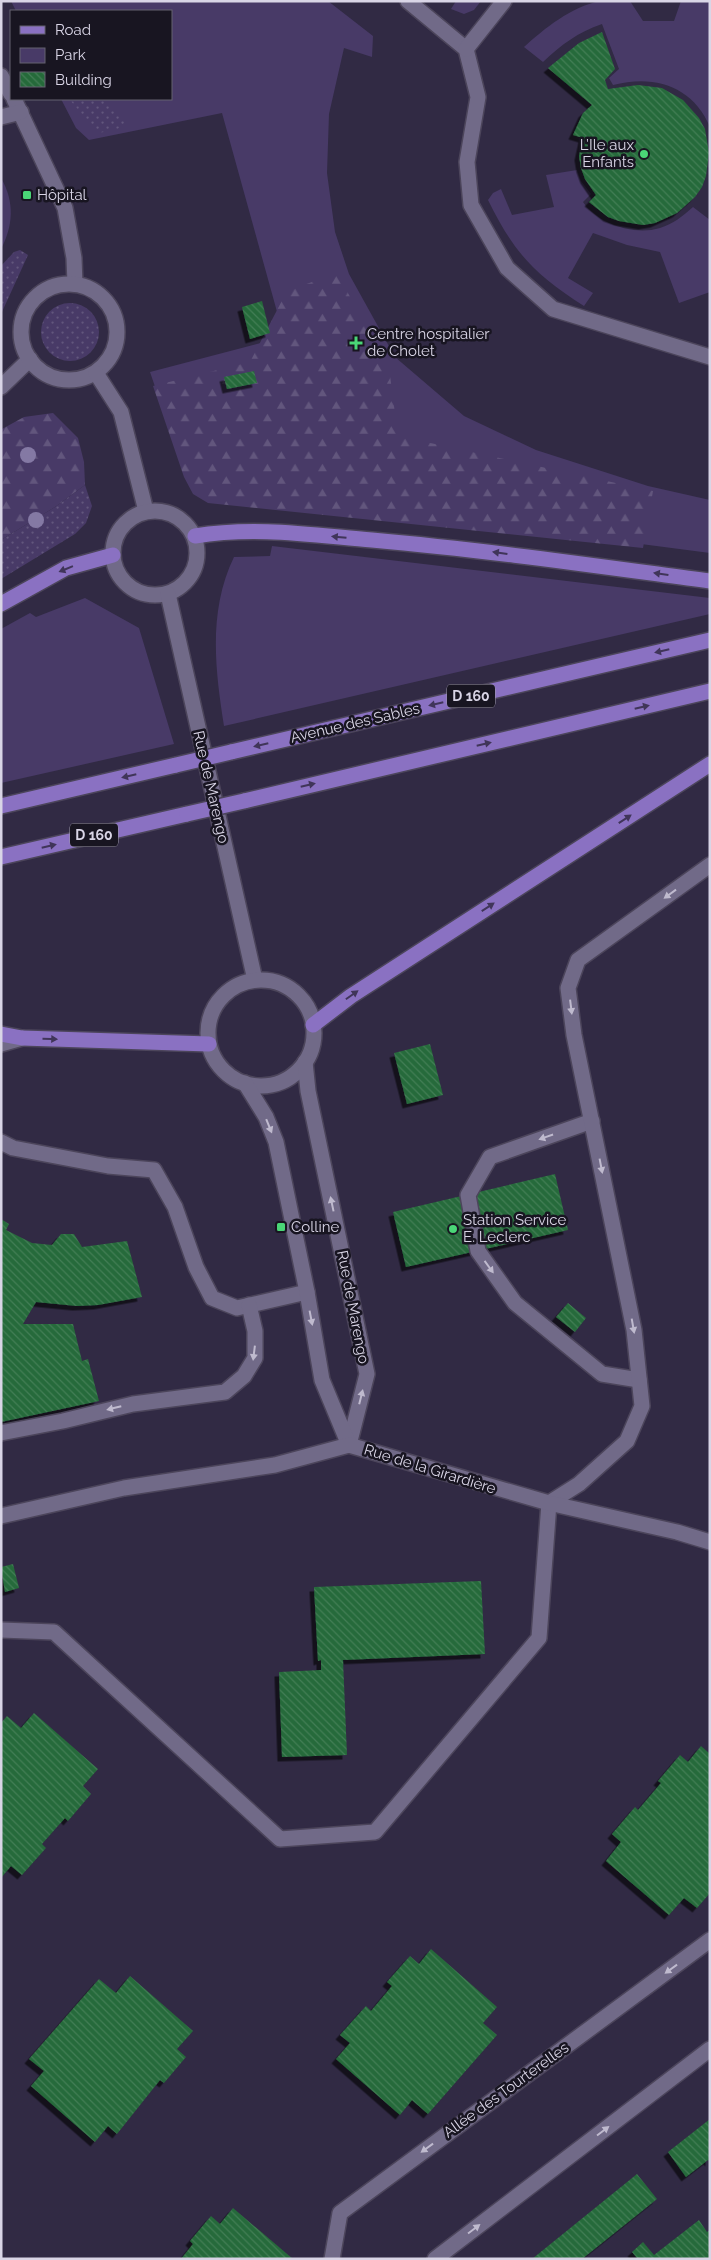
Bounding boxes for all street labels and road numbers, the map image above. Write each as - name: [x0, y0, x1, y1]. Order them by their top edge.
- road number: D 160: [447, 684, 495, 708]
- street label: Avenue des Sables: [288, 699, 422, 747]
- street label: Rue de Marengo: [189, 729, 233, 845]
- road number: D 160: [70, 824, 118, 846]
- street label: Rue de Marengo: [333, 1249, 373, 1365]
- street label: Rue de la Girardière: [362, 1440, 498, 1498]
- street label: Allée des Tourterelles: [440, 2038, 572, 2142]

